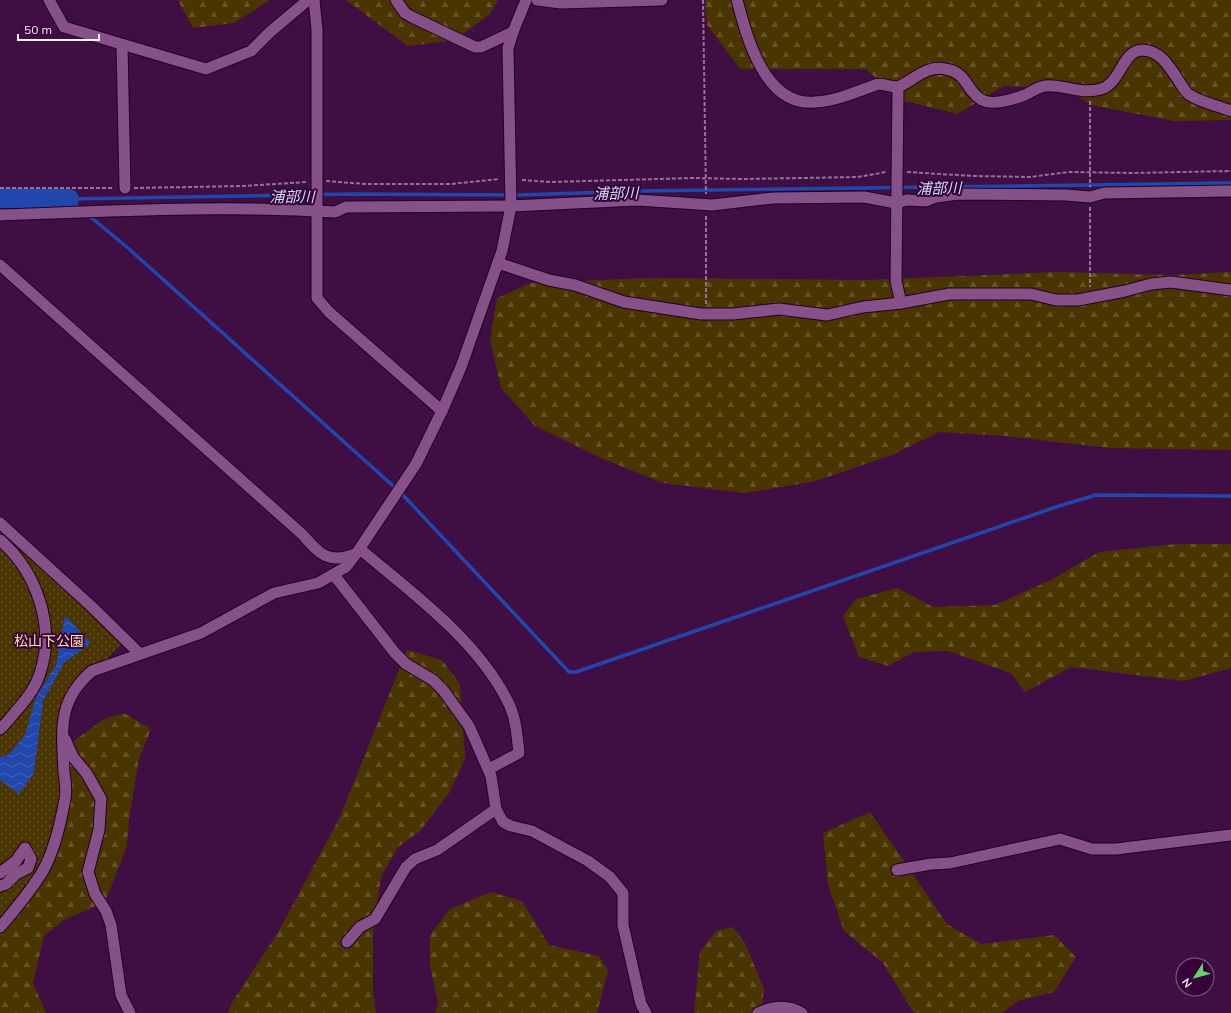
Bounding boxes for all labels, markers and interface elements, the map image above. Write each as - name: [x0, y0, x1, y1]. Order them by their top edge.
- scale bar: [18, 16, 99, 42]
- text: 50 m: [24, 22, 52, 37]
- water label: 浦部川: [916, 178, 964, 198]
- water label: 浦部川: [593, 183, 641, 203]
- water label: 浦部川: [269, 187, 316, 206]
- park label: 松山下公園: [14, 632, 84, 650]
- north arrow: [1175, 957, 1215, 997]
- text: N: [1179, 975, 1195, 990]

